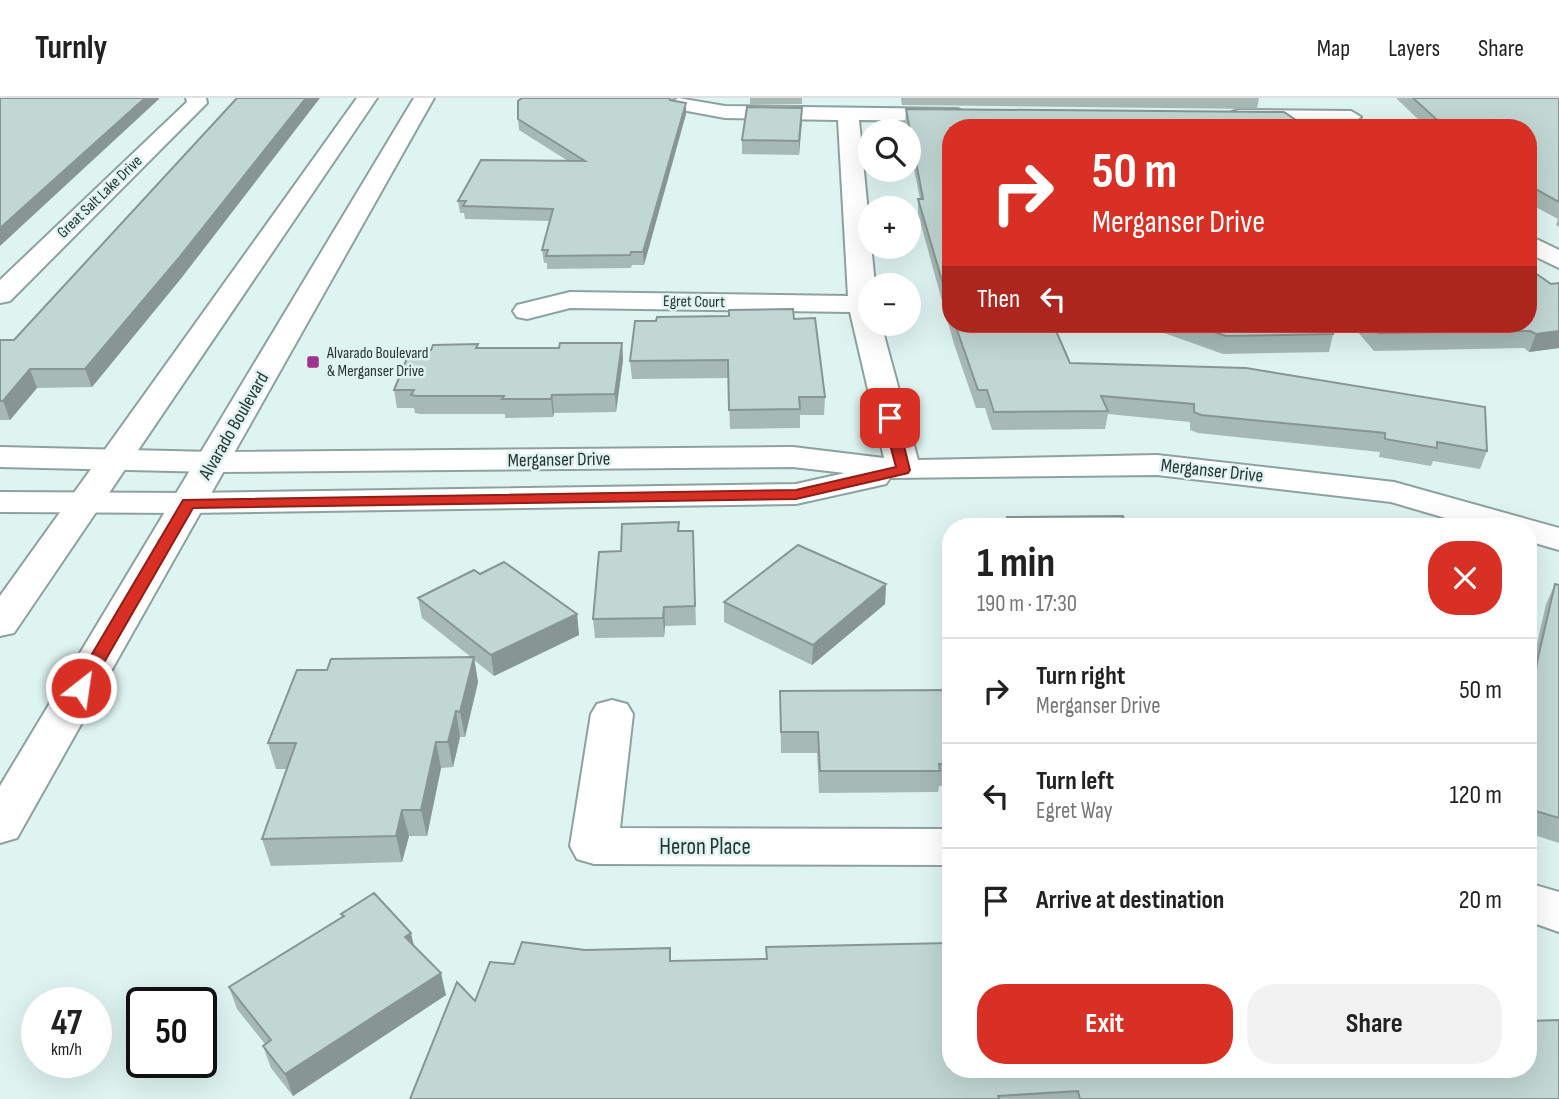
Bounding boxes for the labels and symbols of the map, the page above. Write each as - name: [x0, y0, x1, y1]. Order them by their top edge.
- street label: Great Salt Lake Drive: [54, 152, 146, 242]
- street label: Egret Court: [663, 292, 725, 312]
- place label: Alvarado Boulevard & Merganser Drive: [326, 344, 428, 381]
- marker: Alvarado Boulevard & Merganser Drive: [305, 354, 321, 370]
- street label: Alvarado Boulevard: [193, 368, 274, 485]
- pin: [860, 388, 920, 448]
- street label: Merganser Drive: [507, 448, 611, 472]
- street label: Merganser Drive: [1160, 454, 1264, 488]
- position arrow: [44, 651, 118, 725]
- street label: Heron Place: [659, 833, 751, 861]
- speed limit sign: 50: [126, 987, 217, 1078]

